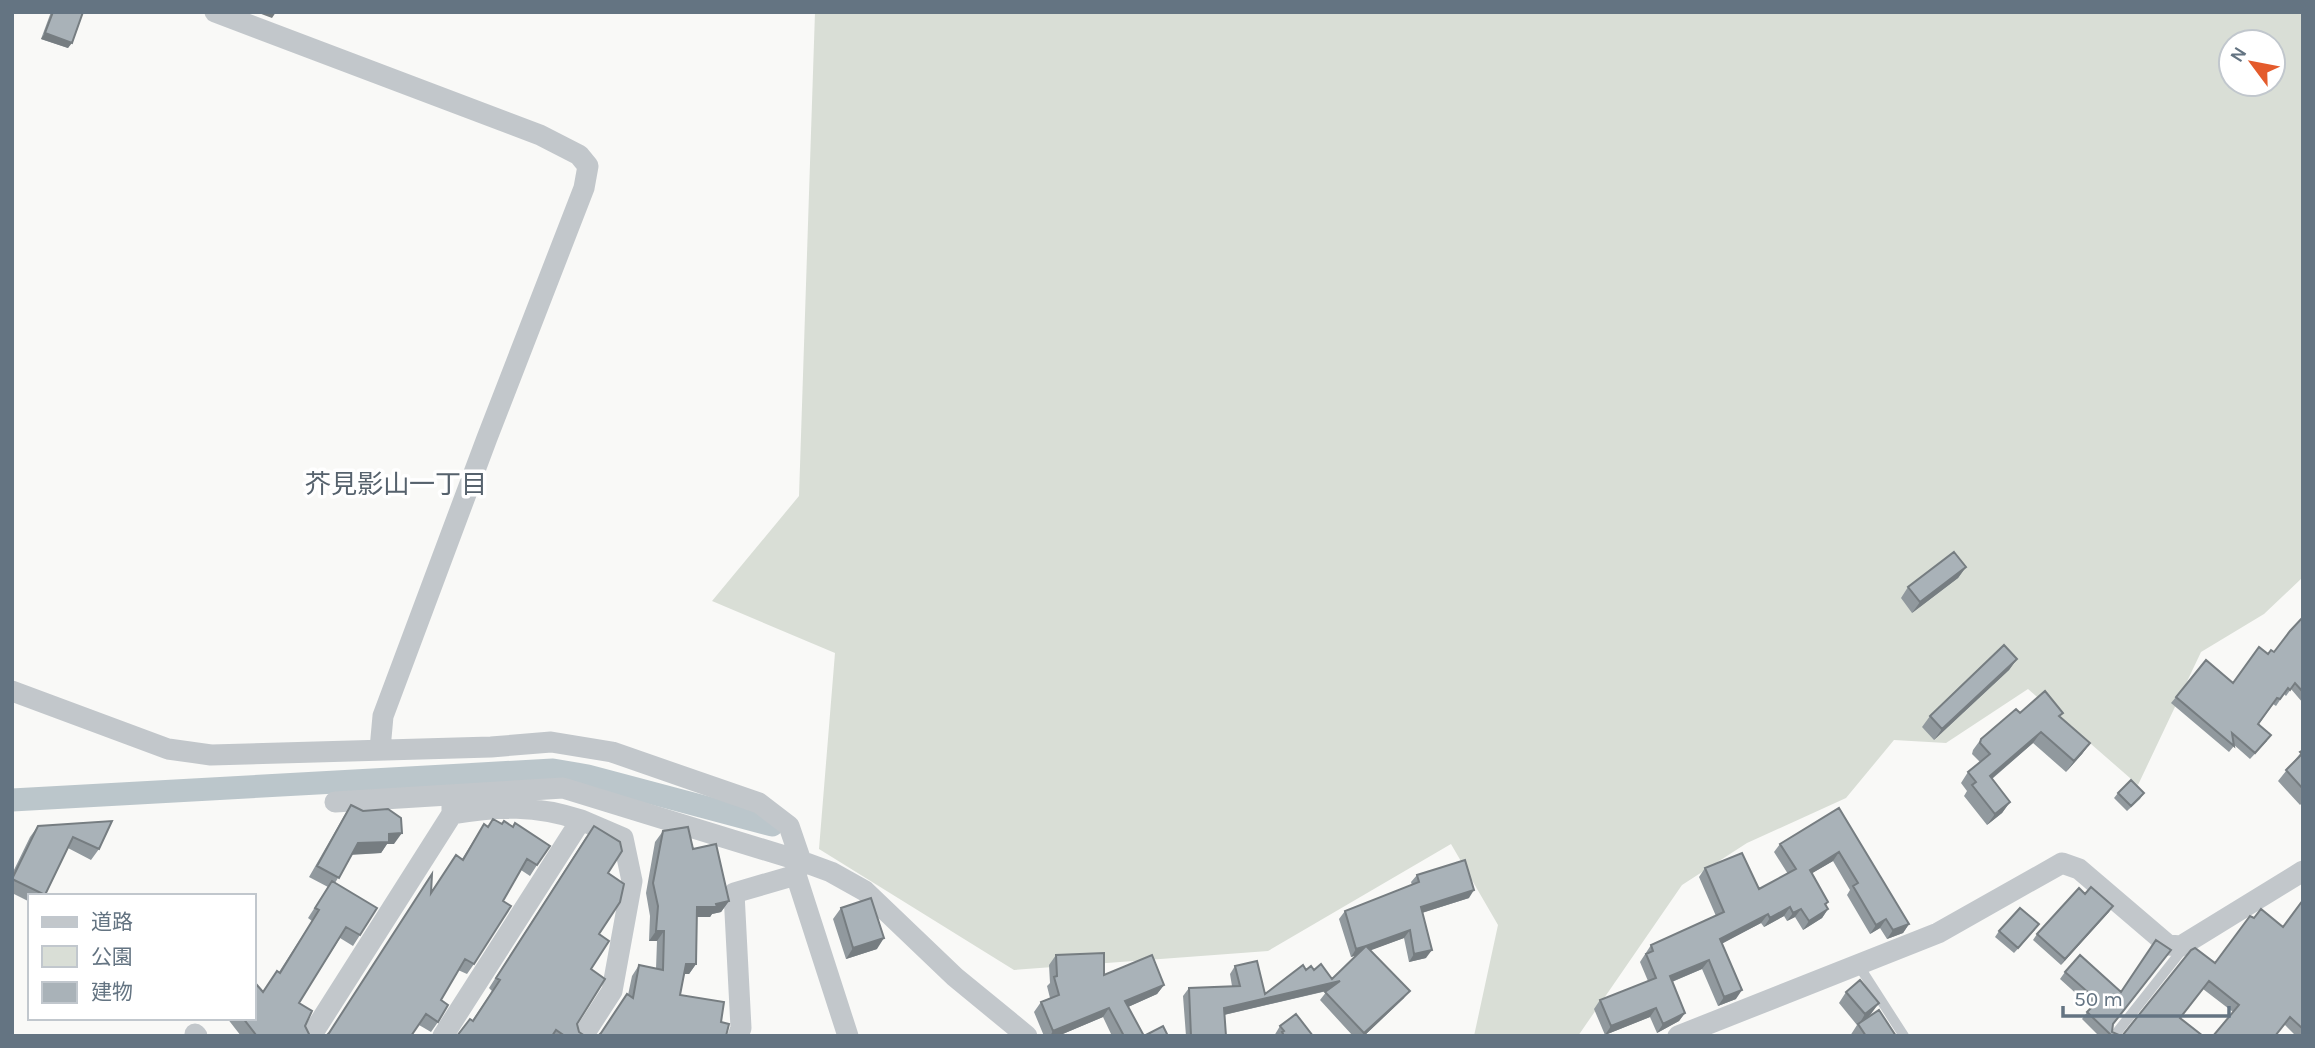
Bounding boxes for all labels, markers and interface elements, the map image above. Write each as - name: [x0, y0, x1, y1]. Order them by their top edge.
- north arrow: [2217, 28, 2287, 98]
- text: N: [2225, 43, 2251, 66]
- district label: 芥見影山一丁目: [305, 469, 487, 500]
- legend: [28, 894, 256, 1020]
- text: 道路: [91, 910, 133, 934]
- text: 公園: [91, 945, 133, 969]
- scale bar: [2063, 974, 2229, 1018]
- text: 建物: [91, 980, 133, 1004]
- text: 50 m: [2074, 987, 2123, 1011]

